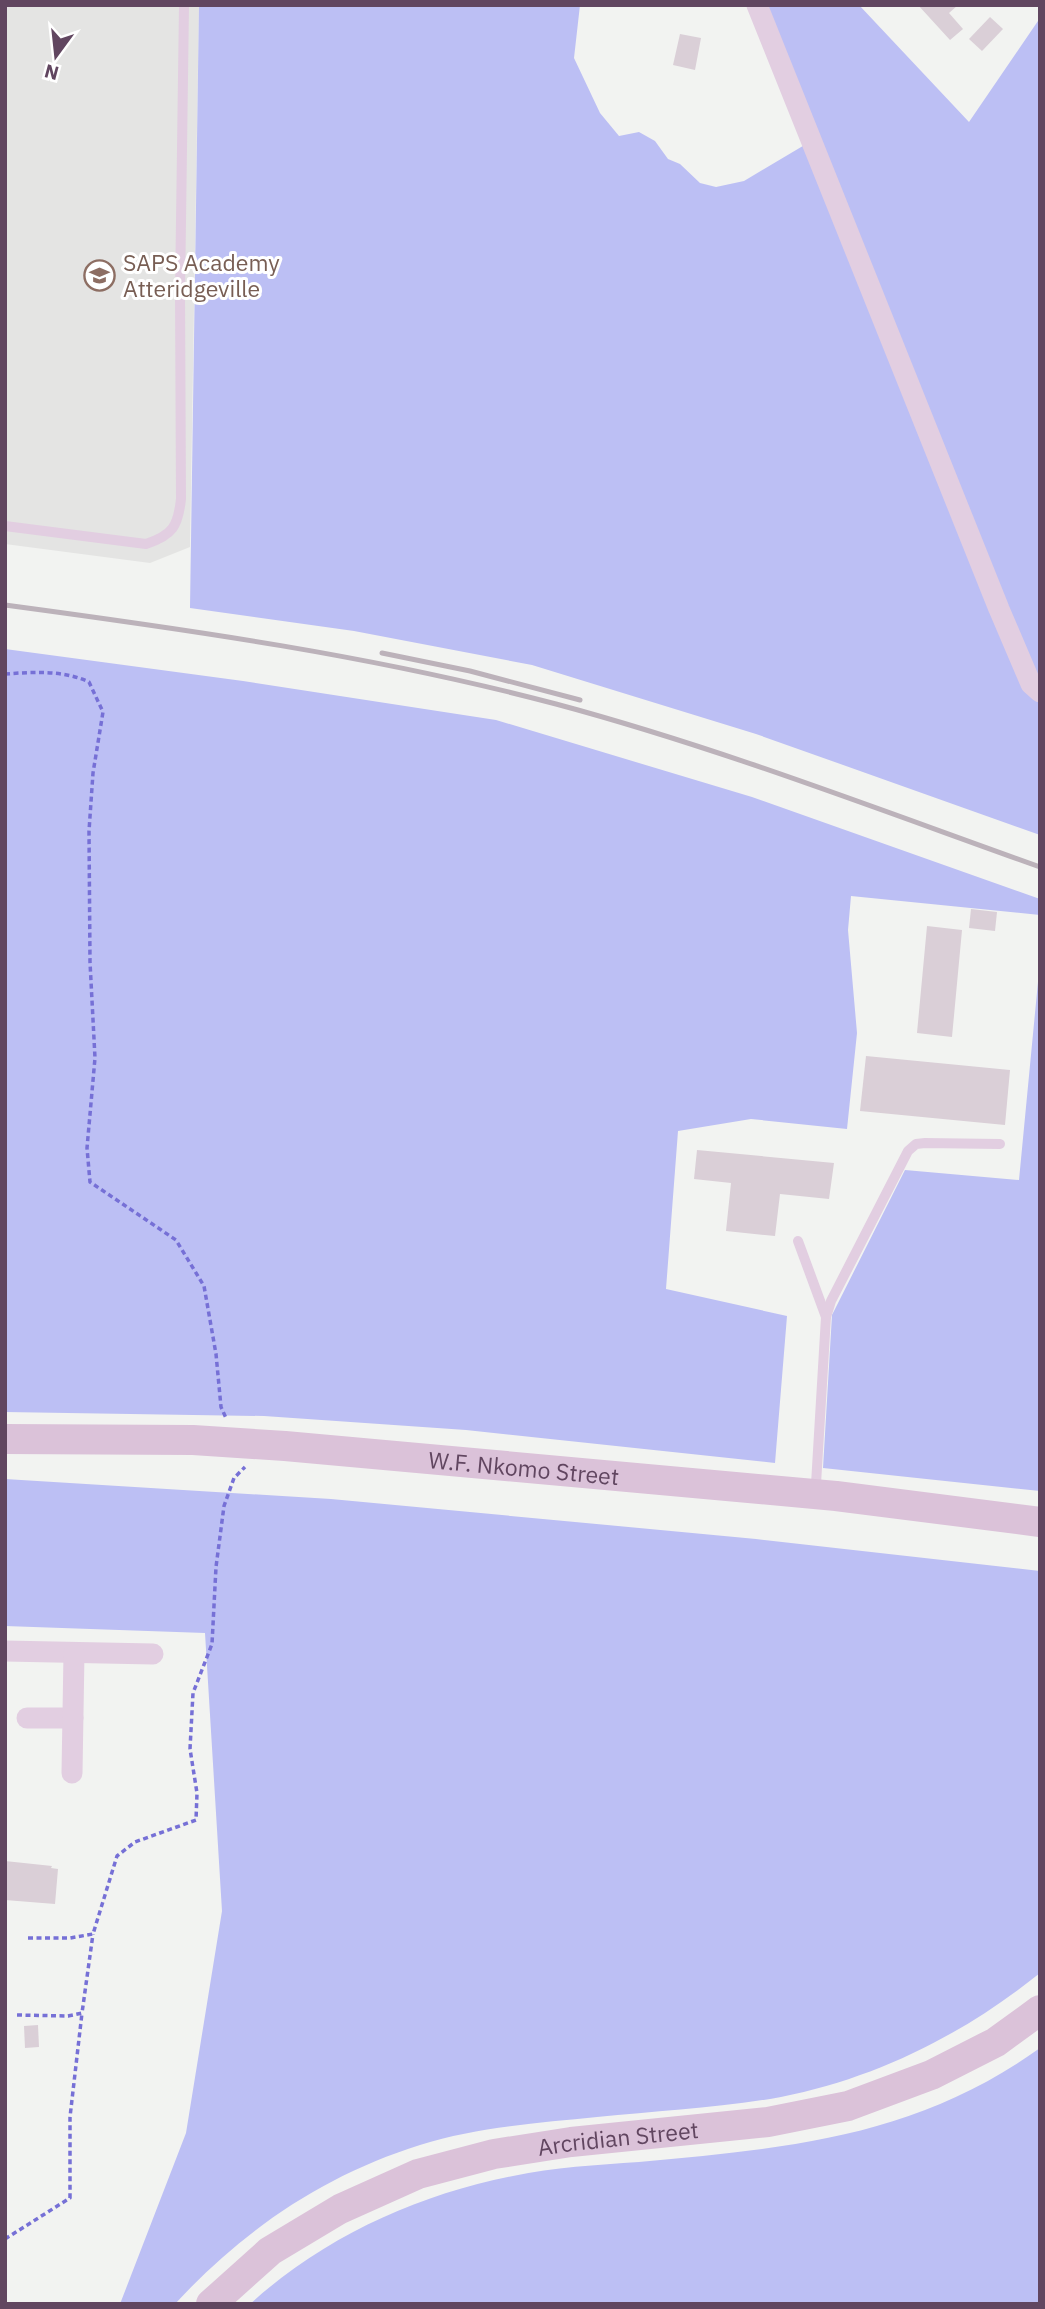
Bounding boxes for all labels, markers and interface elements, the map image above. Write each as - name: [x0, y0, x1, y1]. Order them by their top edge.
- north arrow: [21, 21, 91, 91]
- text: N: [42, 59, 61, 86]
- place label: SAPS Academy Atteridgeville: [123, 247, 280, 303]
- school or university icon: SAPS Academy Atteridgeville: [83, 258, 117, 292]
- street label: W.F. Nkomo Street: [427, 1444, 620, 1491]
- street label: Arcridian Street: [535, 2114, 700, 2162]

